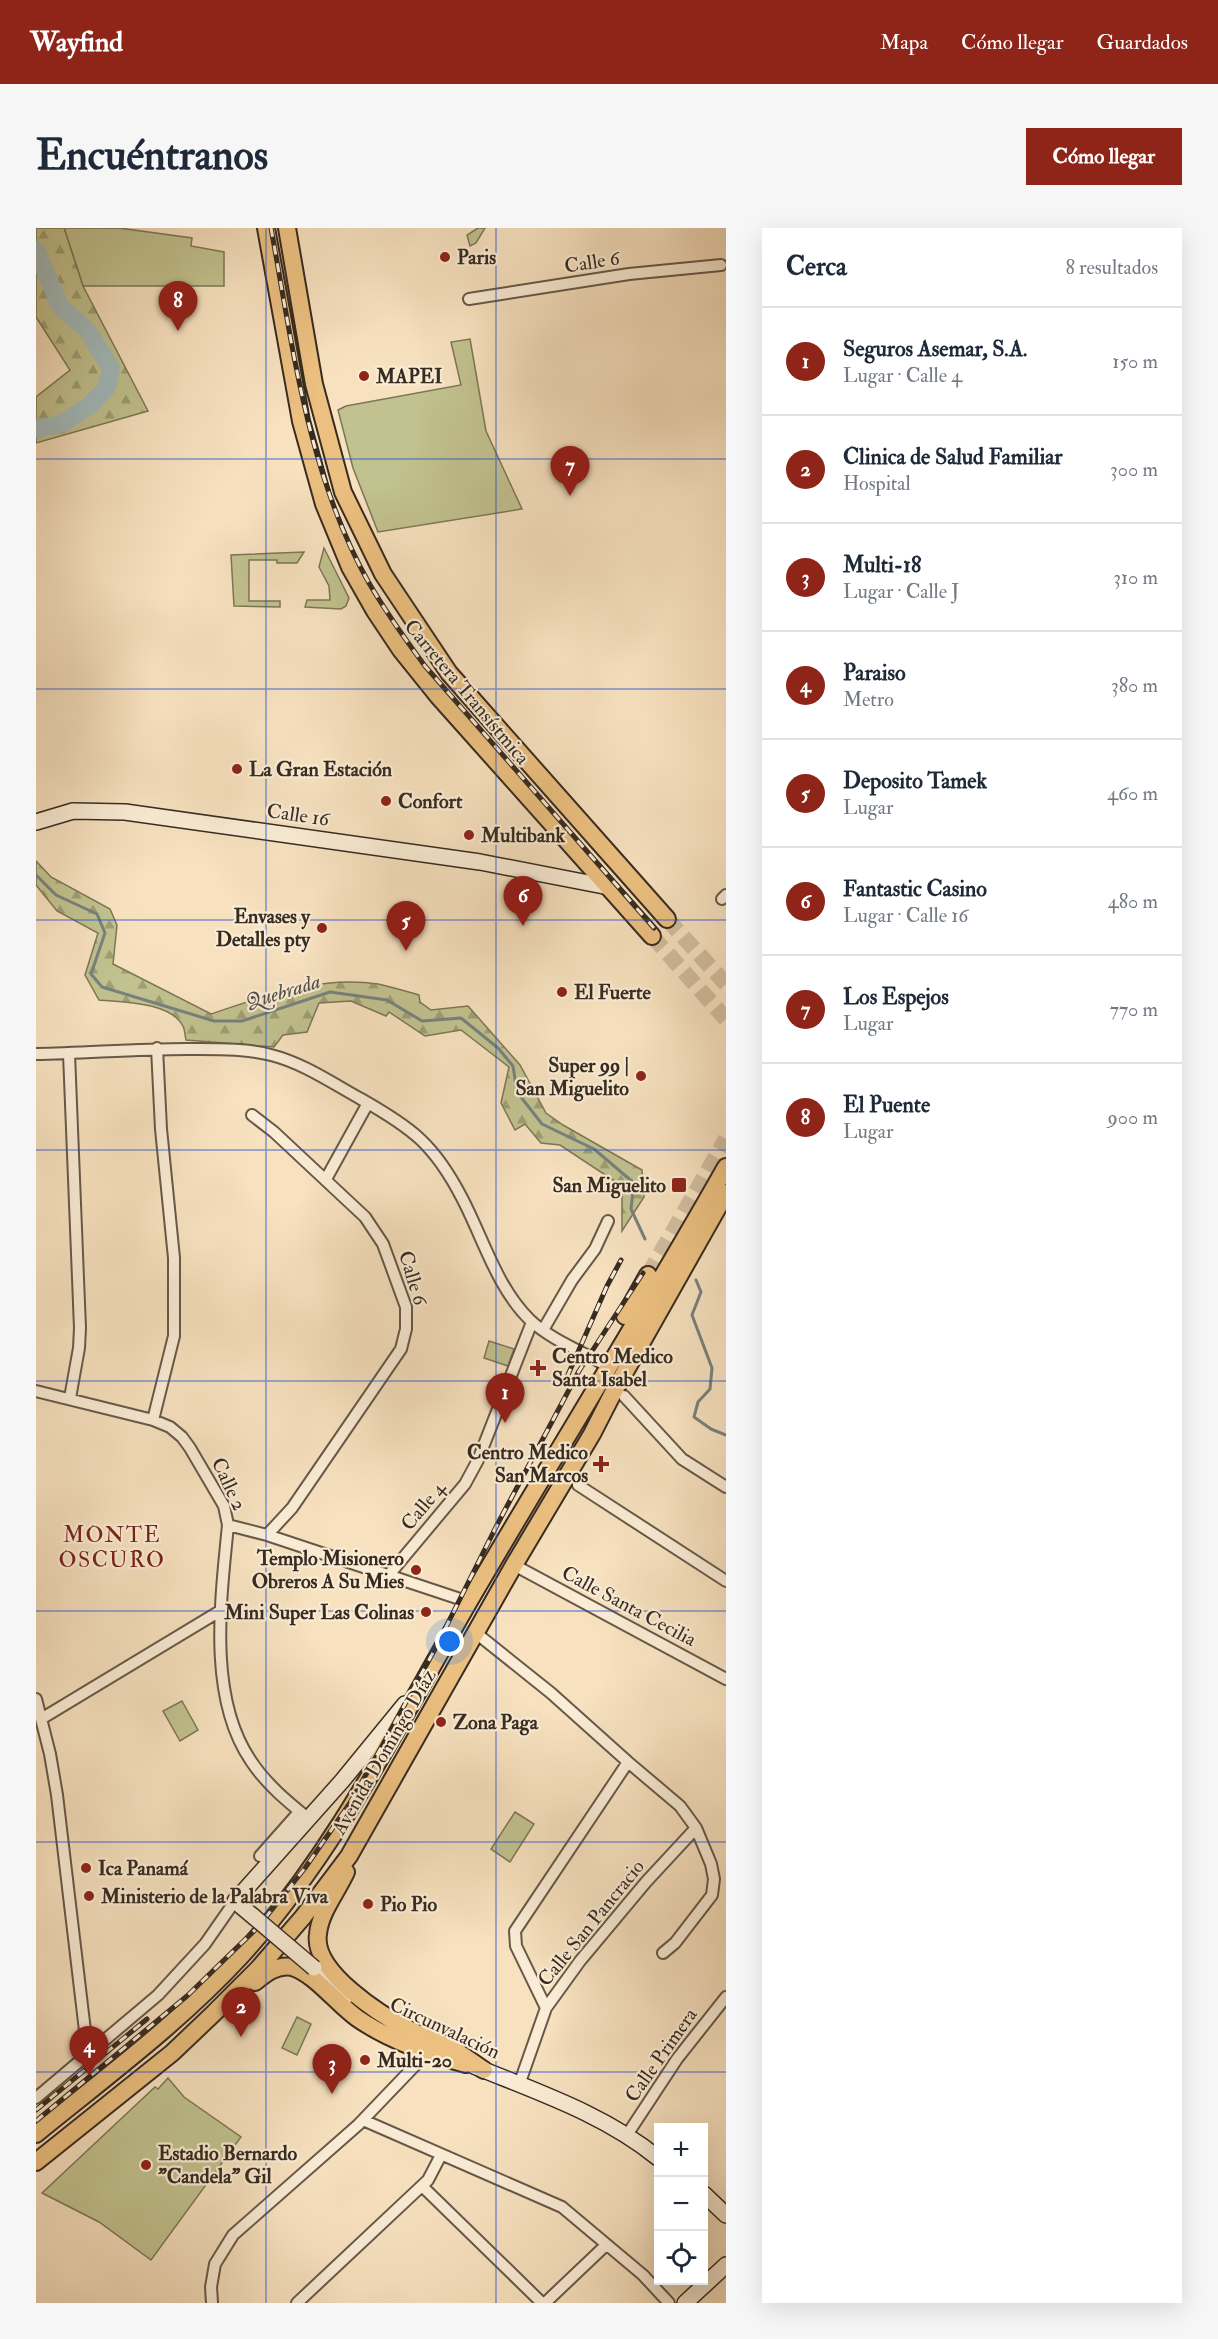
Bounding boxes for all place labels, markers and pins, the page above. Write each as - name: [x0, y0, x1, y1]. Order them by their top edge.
- place label: Paris: [457, 245, 496, 270]
- marker: Paris: [438, 250, 452, 264]
- pin: 8: [158, 282, 198, 331]
- place label: MAPEI: [375, 364, 442, 389]
- marker: MAPEI: [357, 369, 371, 383]
- pin: 7: [550, 446, 590, 496]
- place label: La Gran Estación: [249, 757, 393, 782]
- marker: La Gran Estación: [230, 762, 244, 776]
- place label: Confort: [398, 789, 463, 814]
- marker: Confort: [379, 794, 393, 808]
- place label: Multibank: [480, 823, 565, 848]
- marker: Multibank: [462, 828, 476, 842]
- pin: 6: [504, 876, 542, 926]
- pin: 5: [386, 902, 425, 951]
- place label: Envases y Detalles pty: [216, 904, 311, 953]
- marker: Envases y Detalles pty: [315, 921, 329, 935]
- place label: El Fuerte: [574, 980, 651, 1005]
- marker: El Fuerte: [555, 985, 569, 999]
- place label: Super 99 | San Miguelito: [515, 1053, 629, 1102]
- marker: Super 99 | San Miguelito: [634, 1069, 648, 1083]
- place label: San Miguelito: [552, 1173, 666, 1199]
- marker: San Miguelito: [670, 1176, 688, 1194]
- place label: Centro Medico Santa Isabel: [552, 1344, 673, 1392]
- marker: Centro Medico Santa Isabel: [529, 1359, 547, 1377]
- pin: 1: [486, 1374, 524, 1423]
- place label: Centro Medico San Marcos: [467, 1440, 588, 1488]
- marker: Centro Medico San Marcos: [592, 1455, 610, 1473]
- place label: Templo Misionero Obreros A Su Mies: [252, 1546, 404, 1594]
- marker: Templo Misionero Obreros A Su Mies: [409, 1563, 423, 1577]
- place label: Mini Super Las Colinas: [223, 1600, 414, 1626]
- marker: Mini Super Las Colinas: [419, 1605, 433, 1619]
- place label: Zona Paga: [453, 1710, 539, 1736]
- marker: Zona Paga: [434, 1715, 448, 1729]
- place label: Ica Panamá: [98, 1856, 189, 1881]
- marker: Ica Panamá: [79, 1861, 93, 1875]
- place label: Ministerio de la Palabra Viva: [100, 1884, 329, 1909]
- marker: Ministerio de la Palabra Viva: [82, 1889, 96, 1903]
- place label: Pio Pio: [380, 1892, 437, 1917]
- marker: Pio Pio: [361, 1897, 375, 1911]
- pin: 2: [222, 1988, 260, 2037]
- pin: 4: [70, 2026, 108, 2076]
- pin: 3: [312, 2044, 352, 2094]
- place label: Multi-20: [376, 2048, 452, 2073]
- marker: Multi-20: [358, 2053, 372, 2067]
- place label: Estadio Bernardo "Candela" Gil: [158, 2141, 297, 2189]
- marker: Estadio Bernardo "Candela" Gil: [139, 2158, 153, 2172]

